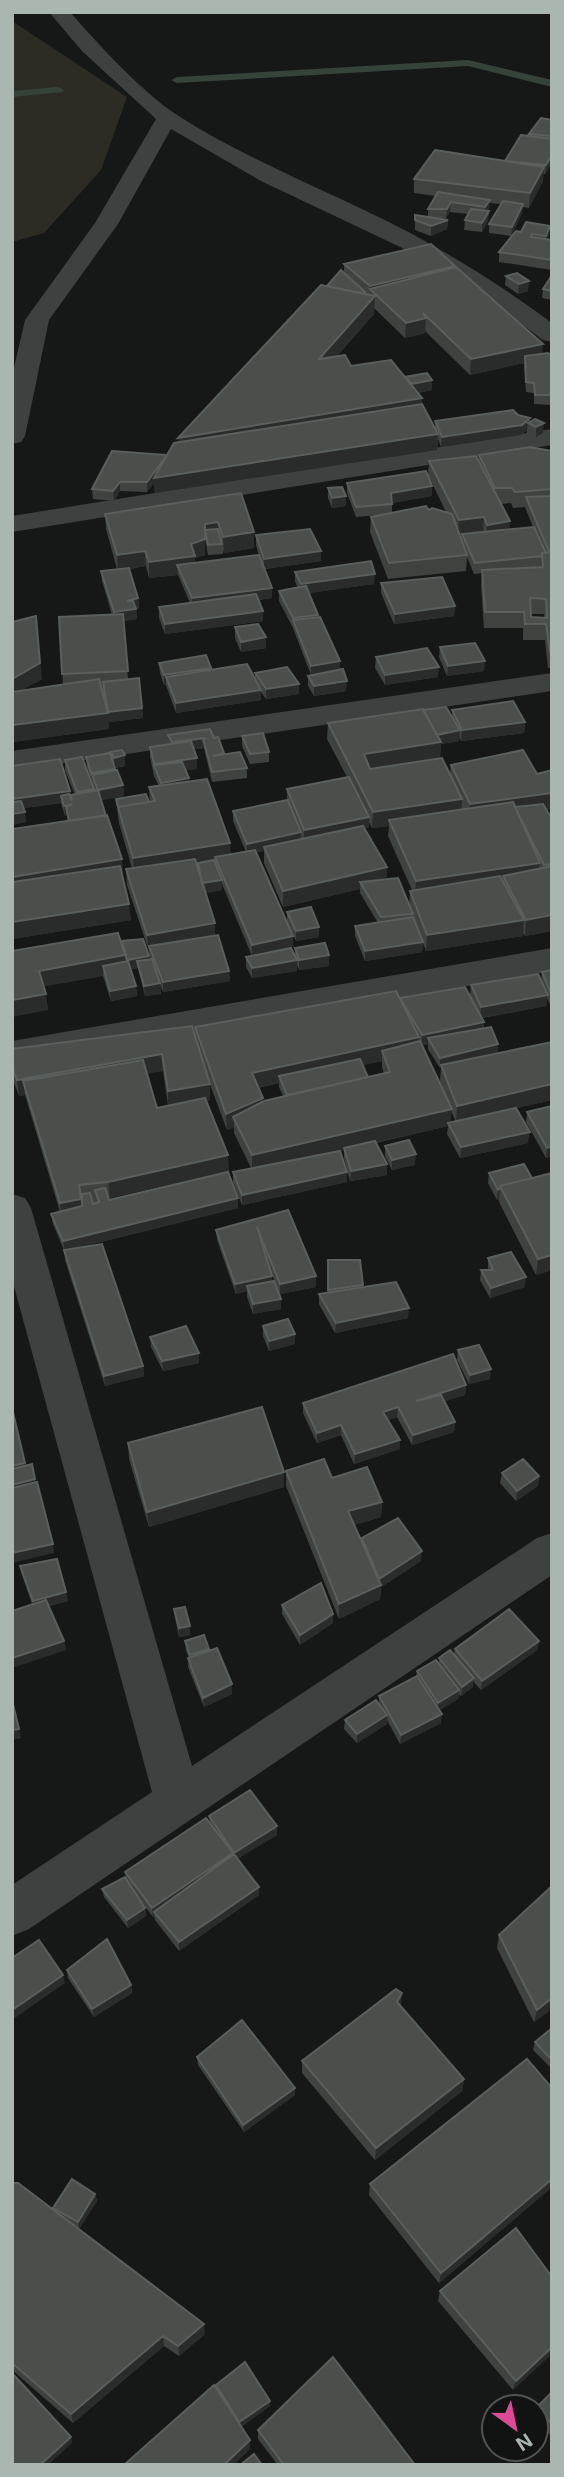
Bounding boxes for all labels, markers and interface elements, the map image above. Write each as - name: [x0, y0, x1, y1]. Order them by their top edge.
- north arrow: [480, 2393, 550, 2463]
- text: N: [512, 2428, 536, 2455]

